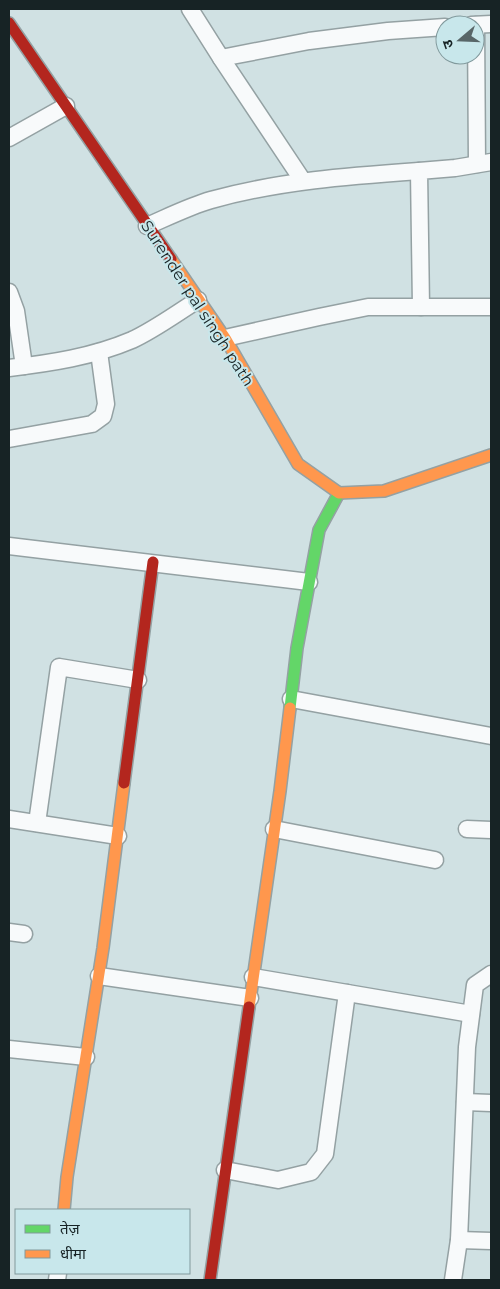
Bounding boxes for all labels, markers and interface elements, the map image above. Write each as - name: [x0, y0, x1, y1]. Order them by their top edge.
- north arrow: [435, 15, 485, 65]
- text: उ: [438, 37, 458, 51]
- street label: Surender pal singh path: [137, 217, 258, 390]
- legend: [15, 1209, 190, 1274]
- text: तेज़: [60, 1219, 81, 1238]
- text: धीमा: [60, 1244, 87, 1263]

